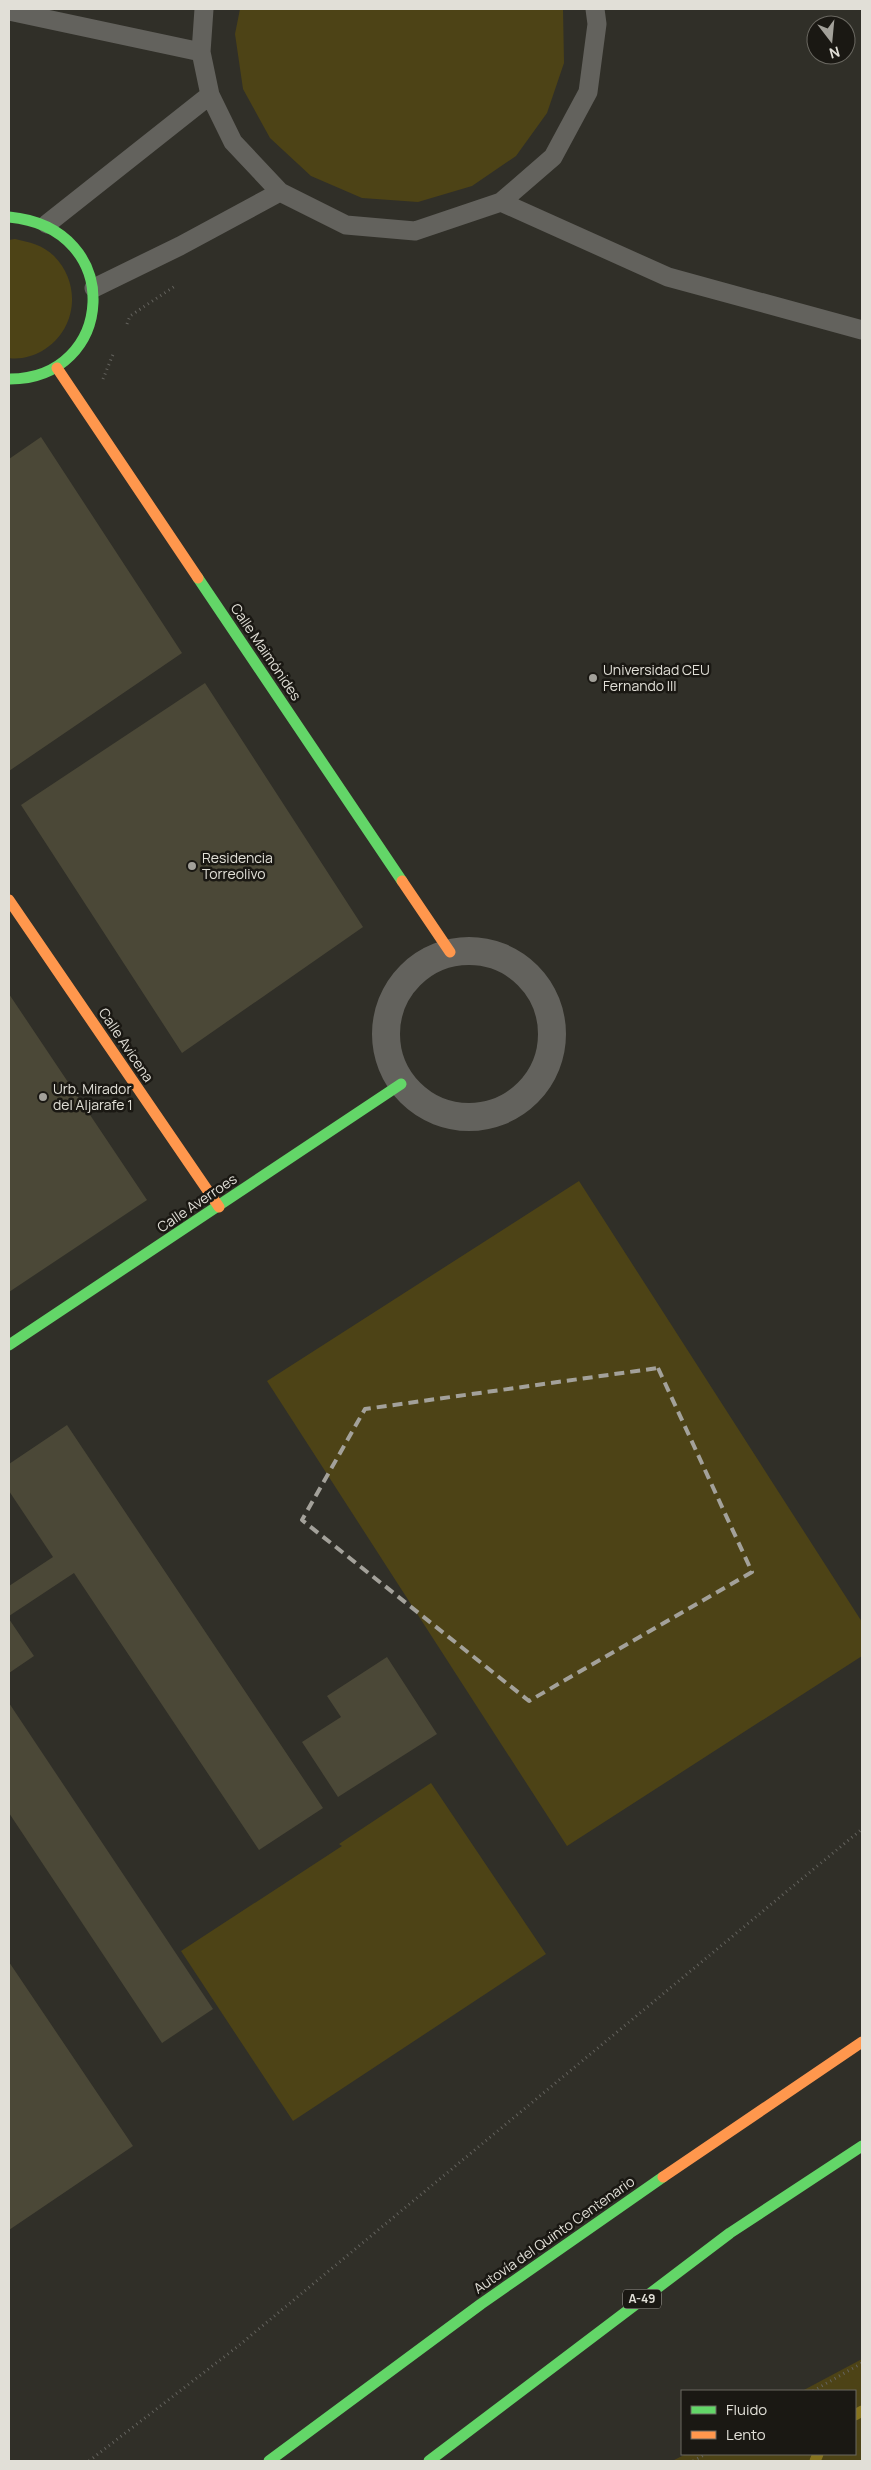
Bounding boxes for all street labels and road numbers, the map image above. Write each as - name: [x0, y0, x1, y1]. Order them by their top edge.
- street label: Calle Maimónides: [227, 599, 306, 704]
- street label: Calle Avicena: [95, 1004, 158, 1086]
- street label: Calle Averroes: [153, 1169, 240, 1236]
- street label: Autovía del Quinto Centenario: [469, 2172, 638, 2298]
- road number: A-49: [623, 2290, 661, 2308]

